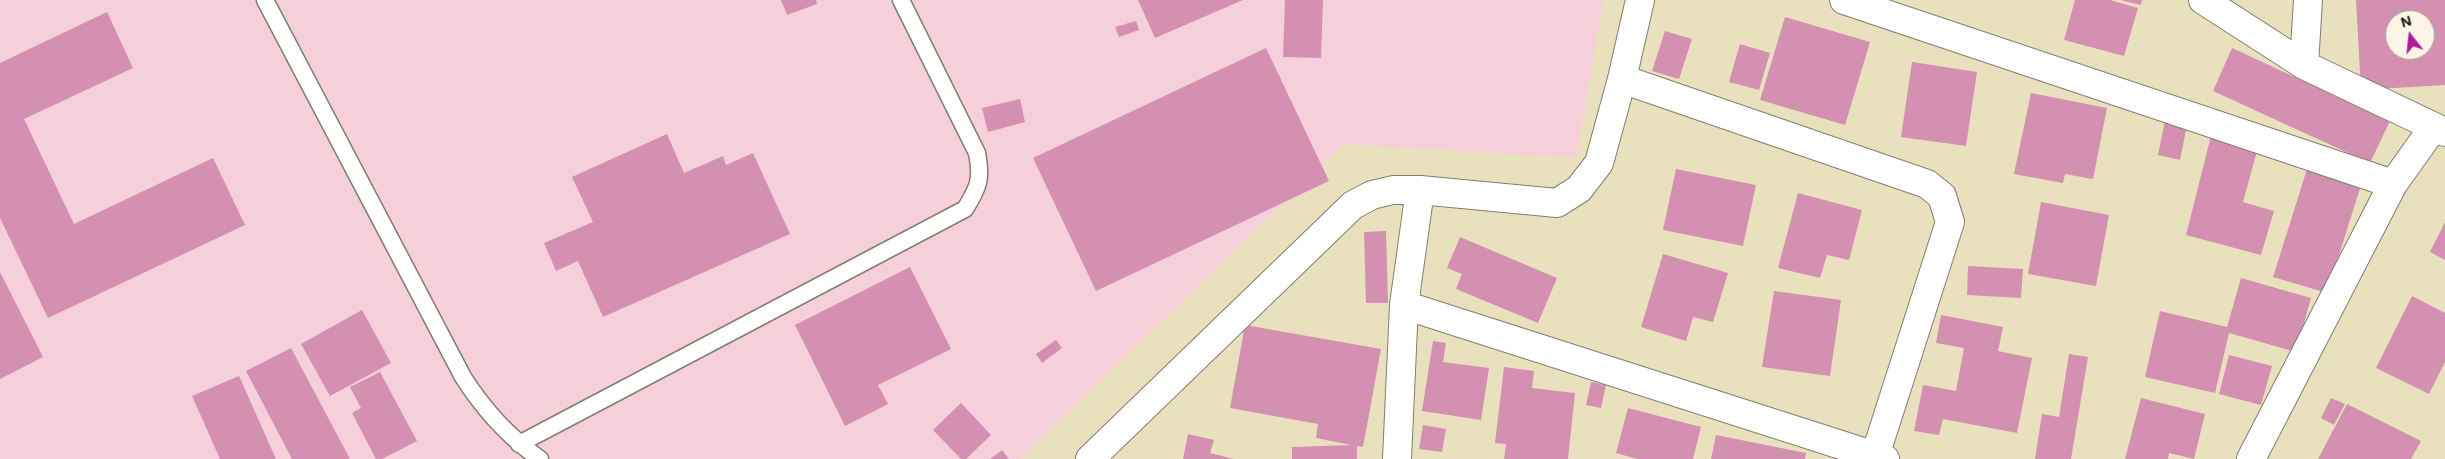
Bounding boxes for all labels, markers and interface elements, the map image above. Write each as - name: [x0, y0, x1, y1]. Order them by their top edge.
- north arrow: [2385, 10, 2435, 60]
- text: N: [2398, 10, 2414, 32]

